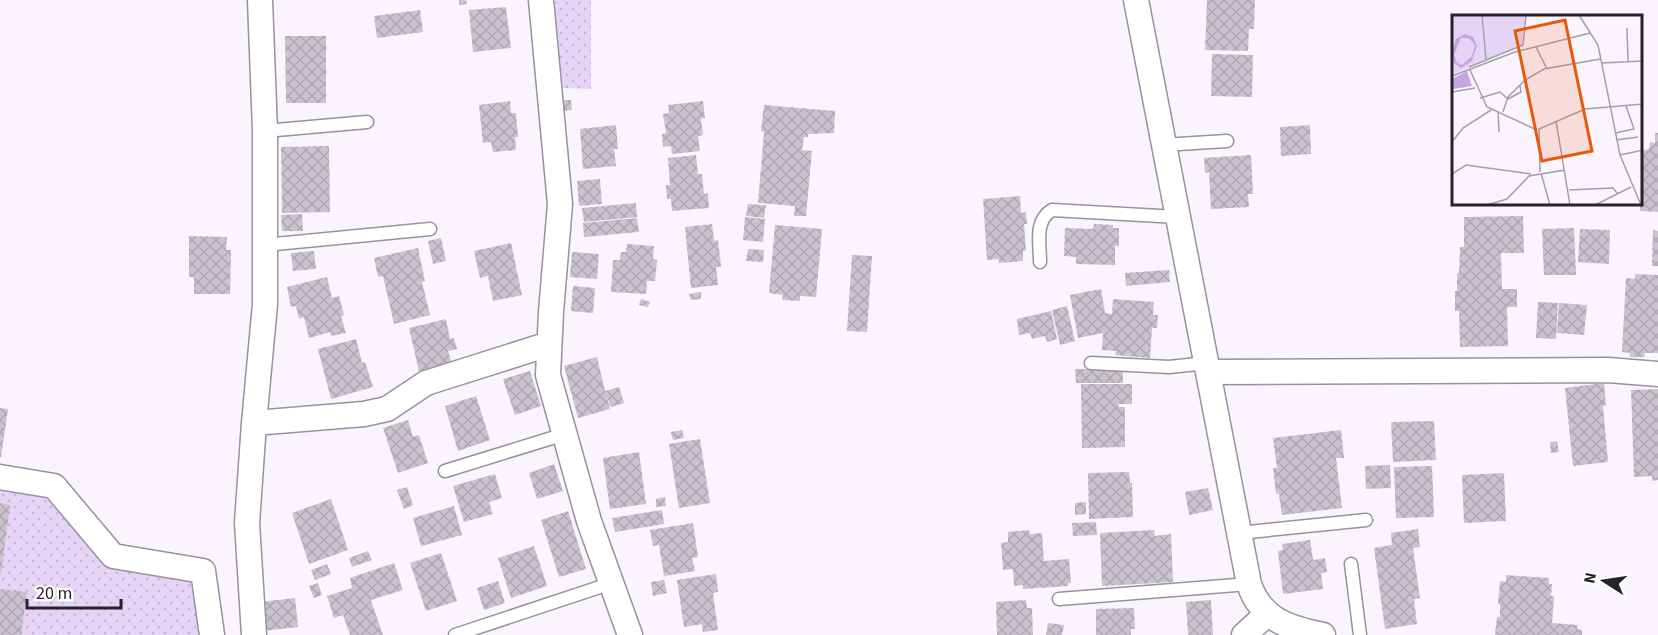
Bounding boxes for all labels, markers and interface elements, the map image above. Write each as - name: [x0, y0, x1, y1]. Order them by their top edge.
- inset map: [1452, 15, 1643, 206]
- north arrow: [1574, 551, 1634, 611]
- text: N: [1578, 571, 1602, 586]
- scale bar: [27, 572, 122, 610]
- text: 20 m: [36, 581, 72, 606]

